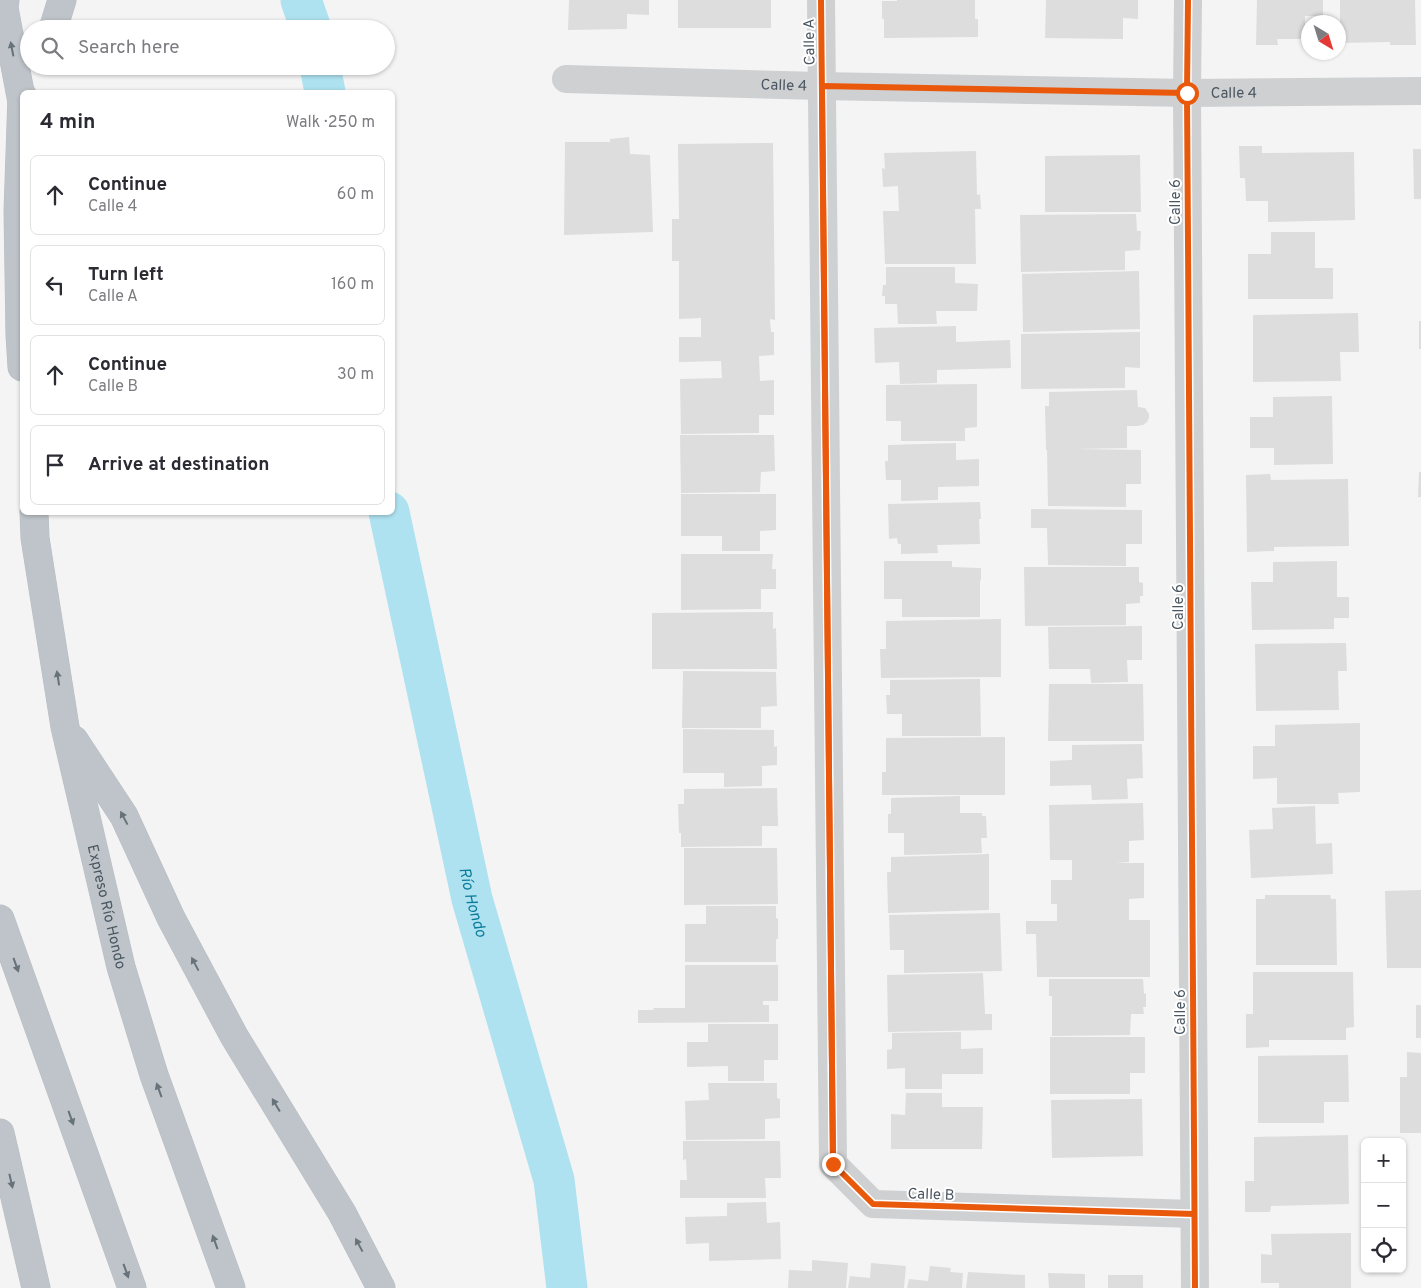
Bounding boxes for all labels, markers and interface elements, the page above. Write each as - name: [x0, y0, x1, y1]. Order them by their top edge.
- north arrow: [1301, 15, 1346, 60]
- street label: Calle A: [801, 18, 820, 65]
- search box: [20, 20, 395, 75]
- icon: search: [38, 34, 66, 62]
- text: Search here: [78, 36, 180, 60]
- one-way arrow: [8, 42, 16, 57]
- street label: Calle 4: [760, 76, 807, 97]
- route start: [1176, 82, 1199, 105]
- street label: Calle 4: [1211, 84, 1257, 104]
- text: 4 min: [40, 109, 96, 136]
- text: Walk · 250 m: [286, 113, 375, 133]
- text: Continue: [88, 173, 167, 197]
- street label: Calle 6: [1167, 179, 1186, 225]
- icon: ahead: [41, 181, 69, 209]
- text: 60 m: [337, 185, 374, 205]
- text: Calle 4: [88, 197, 137, 217]
- text: Turn left: [88, 263, 164, 287]
- icon: left: [41, 271, 69, 299]
- text: 160 m: [331, 275, 374, 295]
- text: Calle A: [88, 287, 138, 307]
- text: Continue: [88, 353, 167, 377]
- icon: ahead: [41, 361, 69, 389]
- text: 30 m: [337, 365, 374, 385]
- text: Calle B: [88, 377, 138, 397]
- icon: arrive: [41, 451, 69, 479]
- text: Arrive at destination: [88, 453, 269, 477]
- street label: Calle 6: [1170, 584, 1189, 630]
- one-way arrow: [53, 670, 61, 686]
- one-way arrow: [120, 811, 128, 825]
- street label: Expreso Río Hondo: [82, 843, 129, 971]
- water label: Río Hondo: [453, 866, 491, 940]
- one-way arrow: [191, 957, 199, 971]
- one-way arrow: [12, 958, 20, 973]
- street label: Calle 6: [1172, 989, 1191, 1035]
- one-way arrow: [155, 1082, 162, 1097]
- one-way arrow: [271, 1098, 281, 1111]
- one-way arrow: [67, 1111, 75, 1126]
- map controls: [1361, 1138, 1406, 1273]
- button: +: [1361, 1138, 1406, 1183]
- route end: [822, 1153, 845, 1176]
- one-way arrow: [7, 1173, 15, 1189]
- button: −: [1361, 1183, 1406, 1228]
- street label: Calle B: [907, 1185, 955, 1206]
- button: locate: [1361, 1228, 1406, 1273]
- one-way arrow: [211, 1234, 219, 1249]
- one-way arrow: [355, 1237, 363, 1252]
- one-way arrow: [122, 1264, 130, 1279]

